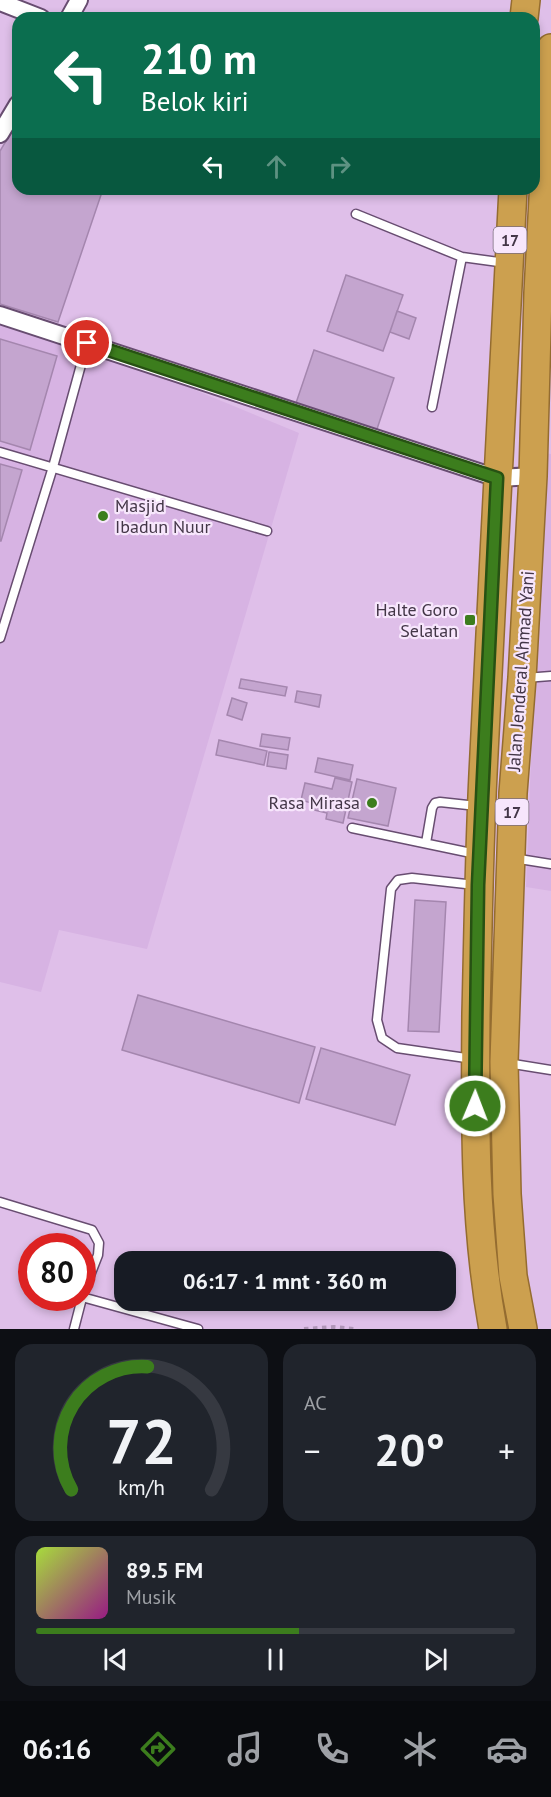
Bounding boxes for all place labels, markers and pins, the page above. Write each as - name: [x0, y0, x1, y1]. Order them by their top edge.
- pin: [61, 317, 112, 368]
- place label: Masjid Ibadun Nuur: [115, 494, 211, 538]
- marker: Masjid Ibadun Nuur: [96, 509, 110, 523]
- place label: Halte Goro Selatan: [375, 598, 458, 642]
- marker: Halte Goro Selatan: [463, 613, 477, 627]
- place label: Rasa Mirasa: [269, 791, 360, 814]
- marker: Rasa Mirasa: [365, 796, 379, 810]

